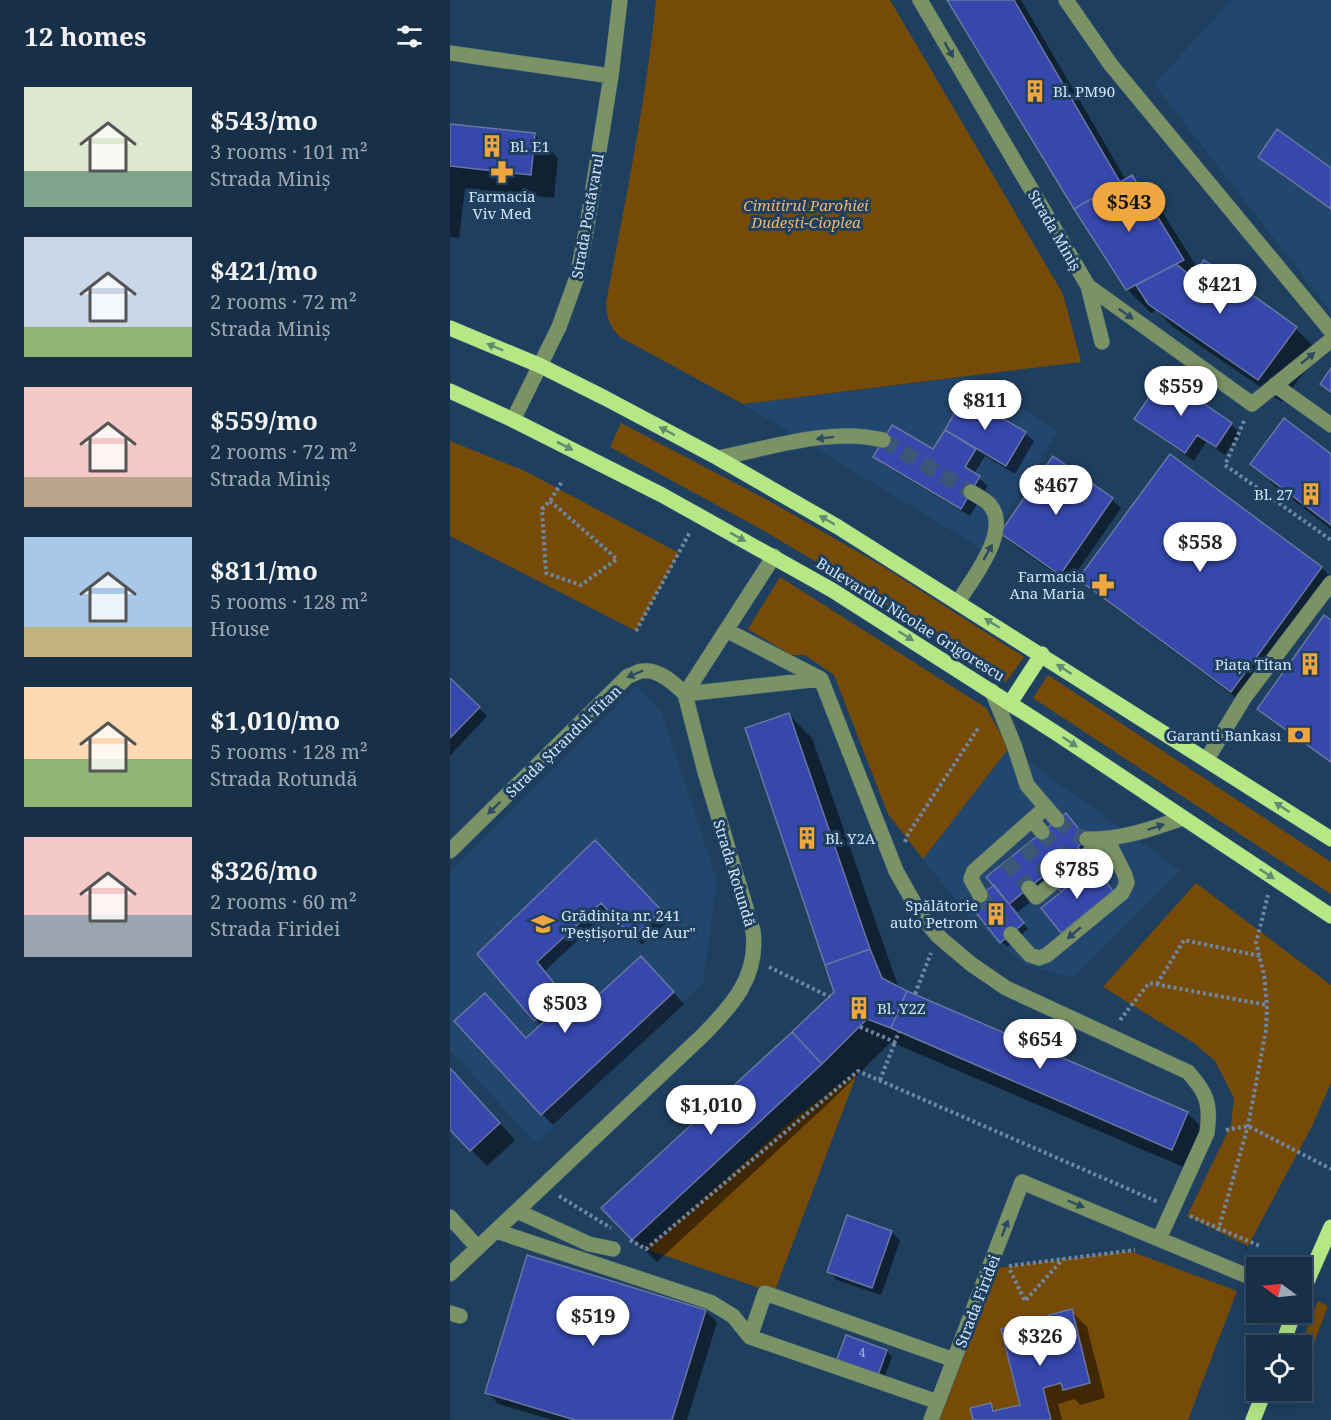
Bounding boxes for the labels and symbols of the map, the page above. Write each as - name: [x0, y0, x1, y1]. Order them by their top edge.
- one-way arrow: [944, 42, 954, 59]
- building icon: Bl. PM90: [1022, 78, 1048, 104]
- place label: Bl. PM90: [1053, 81, 1115, 101]
- building icon: Bl. E1: [479, 133, 505, 159]
- place label: Bl. E1: [510, 136, 550, 156]
- street label: Strada Postăvarul: [566, 151, 608, 280]
- pharmacy icon: Farmacia Viv Med: [489, 159, 515, 185]
- pin: $543: [1093, 182, 1165, 233]
- place label: Farmacia Viv Med: [468, 186, 536, 223]
- street label: Strada Miniș: [1024, 186, 1086, 274]
- park label: Cimitirul Parohiei Dudești-Cioplea: [743, 195, 869, 232]
- pin: $421: [1184, 264, 1256, 315]
- one-way arrow: [1118, 308, 1134, 320]
- one-way arrow: [486, 342, 504, 352]
- one-way arrow: [1300, 352, 1316, 365]
- pin: $559: [1145, 366, 1217, 417]
- pin: $811: [949, 380, 1021, 431]
- one-way arrow: [658, 426, 676, 436]
- one-way arrow: [815, 433, 834, 442]
- one-way arrow: [557, 441, 574, 451]
- pin: $467: [1020, 465, 1092, 516]
- building icon: Bl. 27: [1298, 481, 1324, 507]
- place label: Bl. 27: [1254, 484, 1293, 504]
- one-way arrow: [818, 515, 835, 525]
- pin: $558: [1164, 522, 1236, 573]
- one-way arrow: [730, 532, 747, 542]
- one-way arrow: [983, 544, 994, 560]
- street label: Bulevardul Nicolae Grigorescu: [813, 553, 1009, 686]
- place label: Farmacia Ana Maria: [1010, 566, 1085, 603]
- pharmacy icon: Farmacia Ana Maria: [1090, 572, 1116, 598]
- one-way arrow: [984, 618, 1000, 629]
- one-way arrow: [898, 631, 914, 642]
- building icon: Piața Titan: [1297, 651, 1323, 677]
- place label: Piața Titan: [1215, 654, 1292, 674]
- one-way arrow: [1056, 663, 1072, 674]
- one-way arrow: [626, 669, 644, 679]
- street label: Strada Ștrandul Titan: [501, 680, 625, 801]
- bank icon: Garanti Bankası: [1286, 722, 1312, 748]
- place label: Garanti Bankası: [1166, 725, 1281, 745]
- one-way arrow: [1061, 736, 1077, 748]
- one-way arrow: [488, 800, 502, 814]
- one-way arrow: [1274, 802, 1290, 813]
- street label: Strada Rotundă: [709, 817, 761, 929]
- one-way arrow: [1147, 822, 1165, 831]
- building icon: Bl. Y2A: [794, 825, 820, 851]
- place label: Bl. Y2A: [825, 828, 876, 848]
- pin: $785: [1041, 849, 1113, 900]
- one-way arrow: [1258, 868, 1274, 880]
- place label: Spălătorie auto Petrom: [890, 895, 978, 932]
- building icon: Spălătorie auto Petrom: [983, 901, 1009, 927]
- place label: Grădinița nr. 241 "Peștișorul de Aur": [561, 905, 696, 942]
- school or university icon: Grădinița nr. 241 "Peștișorul de Aur": [530, 911, 556, 937]
- one-way arrow: [1066, 926, 1082, 939]
- pin: $503: [529, 983, 601, 1034]
- building icon: Bl. Y2Z: [846, 995, 872, 1021]
- place label: Bl. Y2Z: [877, 998, 926, 1018]
- pin: $654: [1004, 1019, 1076, 1070]
- pin: $1,010: [662, 1085, 760, 1136]
- one-way arrow: [1068, 1199, 1086, 1209]
- one-way arrow: [1000, 1219, 1010, 1237]
- street label: Strada Firidei: [950, 1252, 1004, 1350]
- north arrow: [1246, 1257, 1312, 1323]
- pin: $519: [557, 1296, 629, 1347]
- pin: $326: [1004, 1316, 1076, 1367]
- house number: 4: [859, 1344, 866, 1361]

